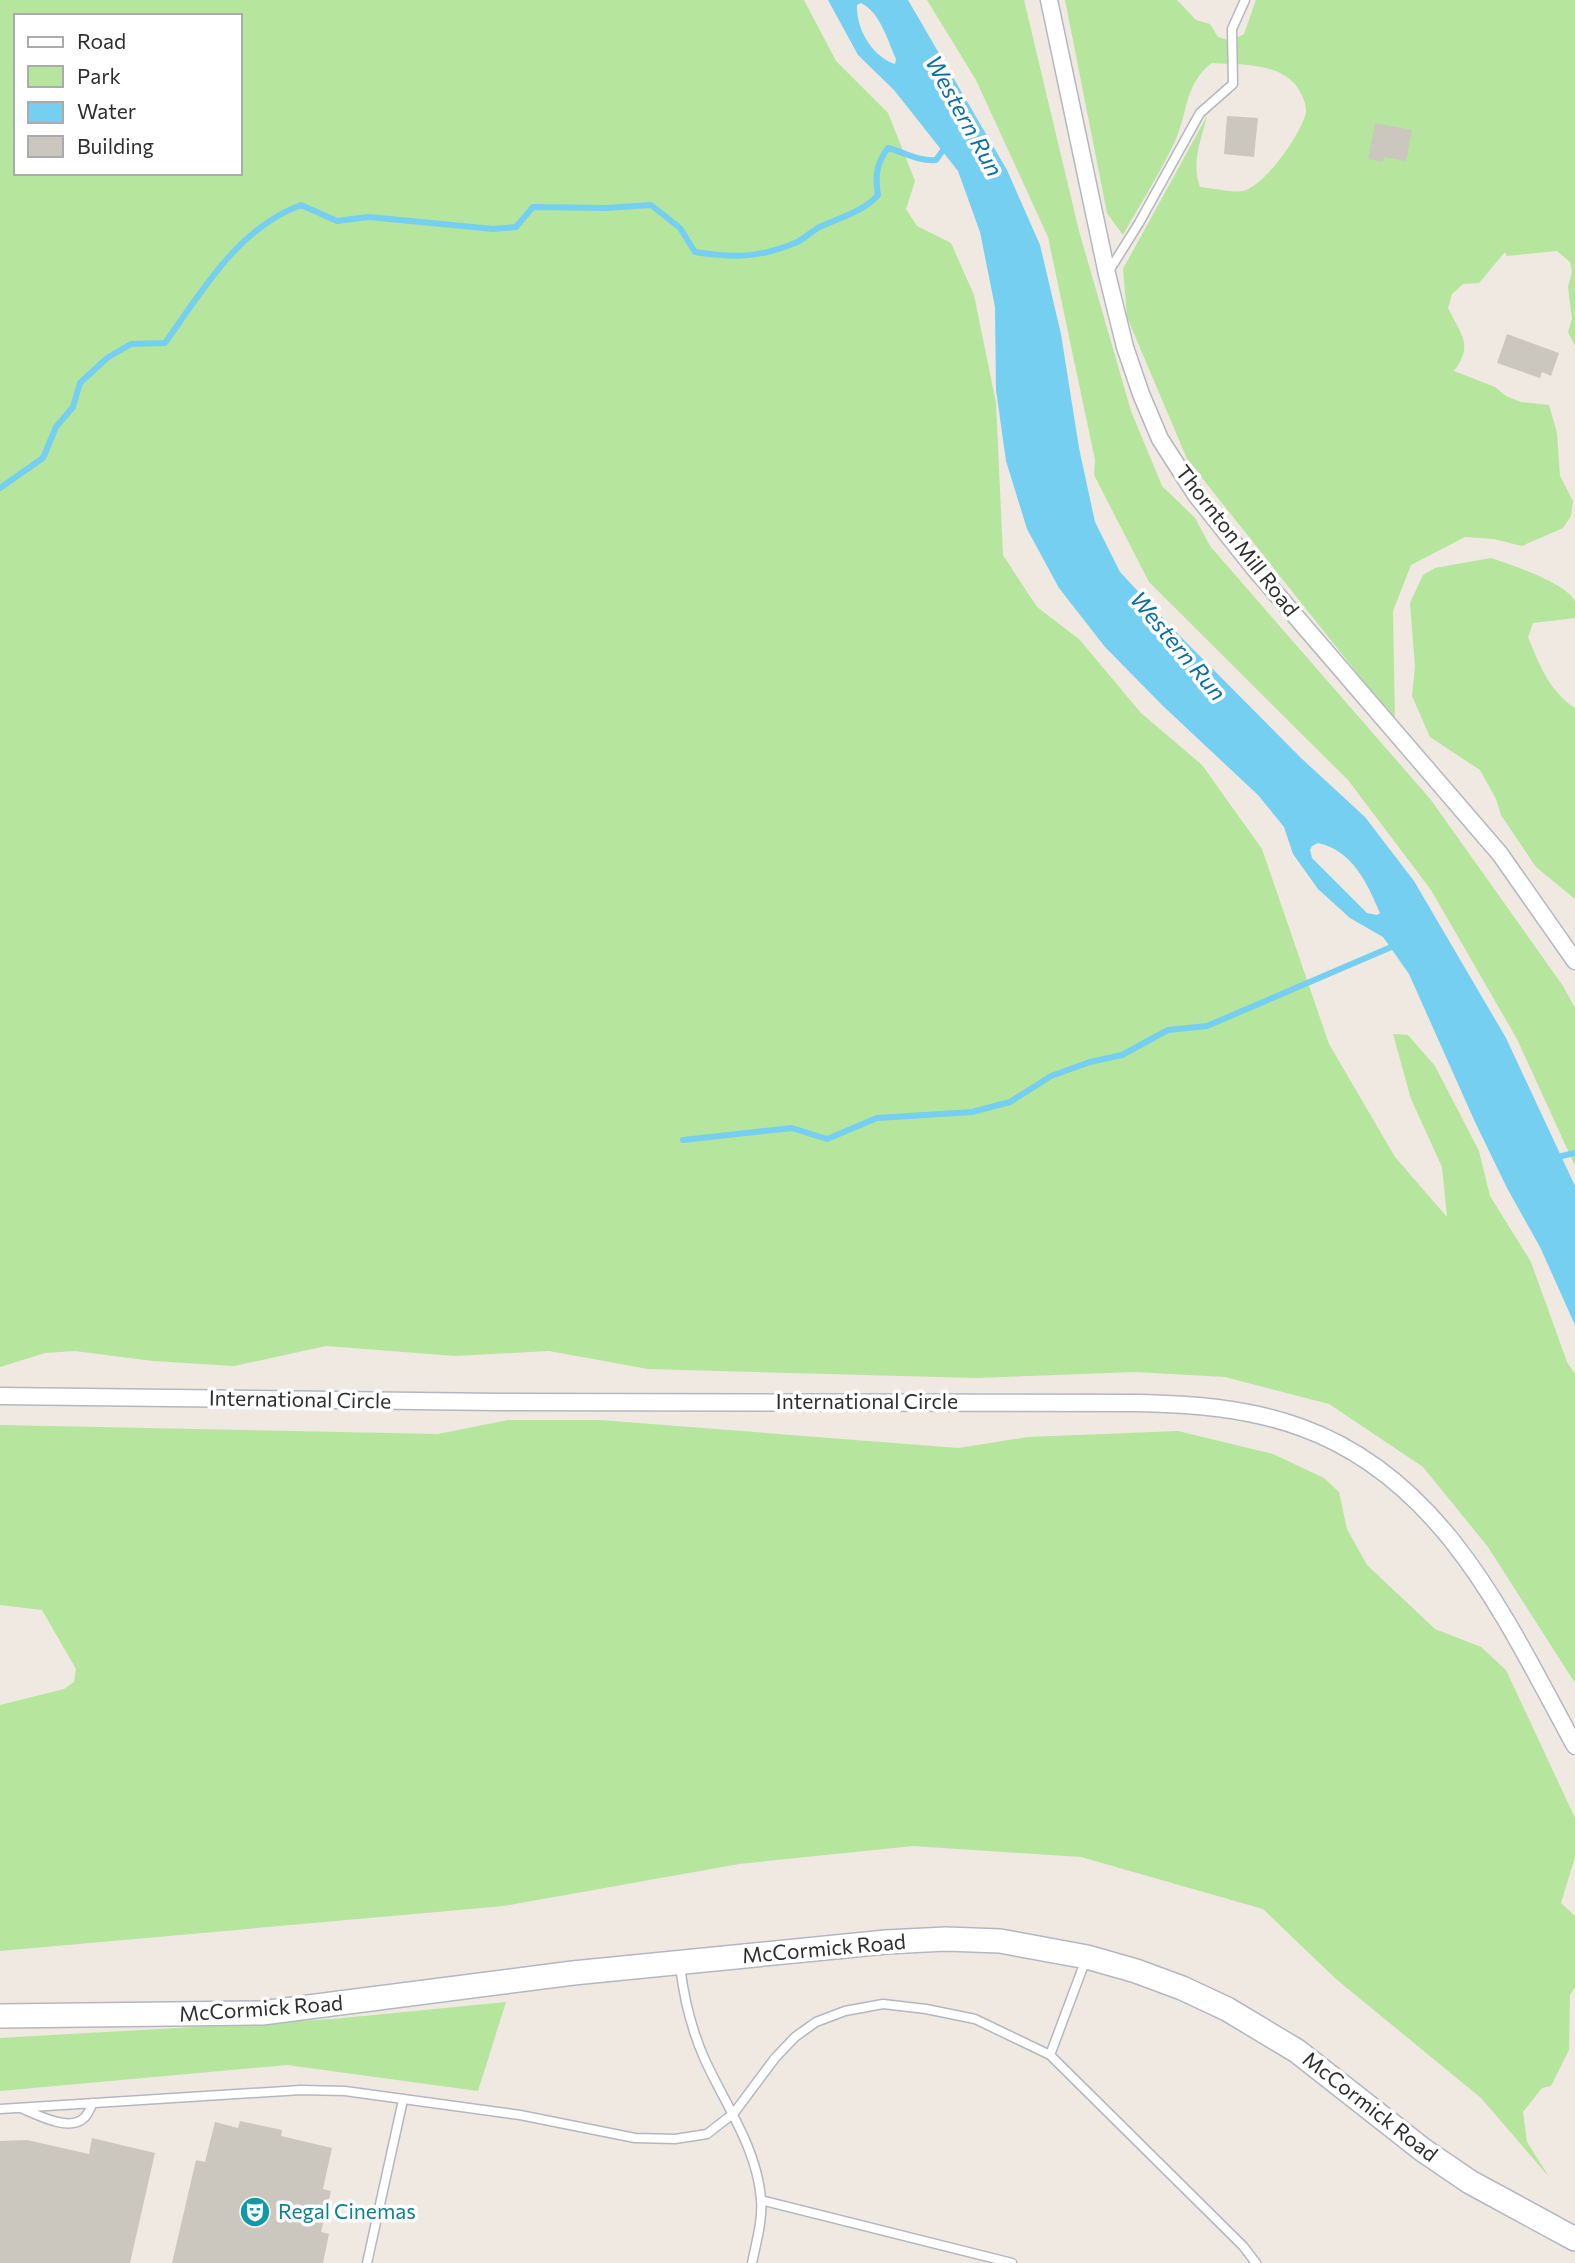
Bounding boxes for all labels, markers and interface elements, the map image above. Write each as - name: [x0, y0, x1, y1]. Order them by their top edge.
- legend: [14, 14, 242, 175]
- text: Road: [77, 28, 126, 53]
- water label: Western Run: [920, 50, 1010, 181]
- text: Park: [77, 63, 121, 88]
- text: Water: [77, 98, 136, 123]
- text: Building: [77, 133, 154, 158]
- street label: Thornton Mill Road: [1171, 460, 1305, 621]
- water label: Western Run: [1125, 585, 1233, 706]
- street label: International Circle: [209, 1384, 391, 1413]
- street label: International Circle: [776, 1388, 958, 1413]
- street label: McCormick Road: [741, 1928, 907, 1967]
- street label: McCormick Road: [178, 1989, 344, 2026]
- street label: McCormick Road: [1298, 2045, 1443, 2166]
- theatre icon: Regal Cinemas: [238, 2195, 272, 2229]
- place label: Regal Cinemas: [278, 2198, 416, 2223]

